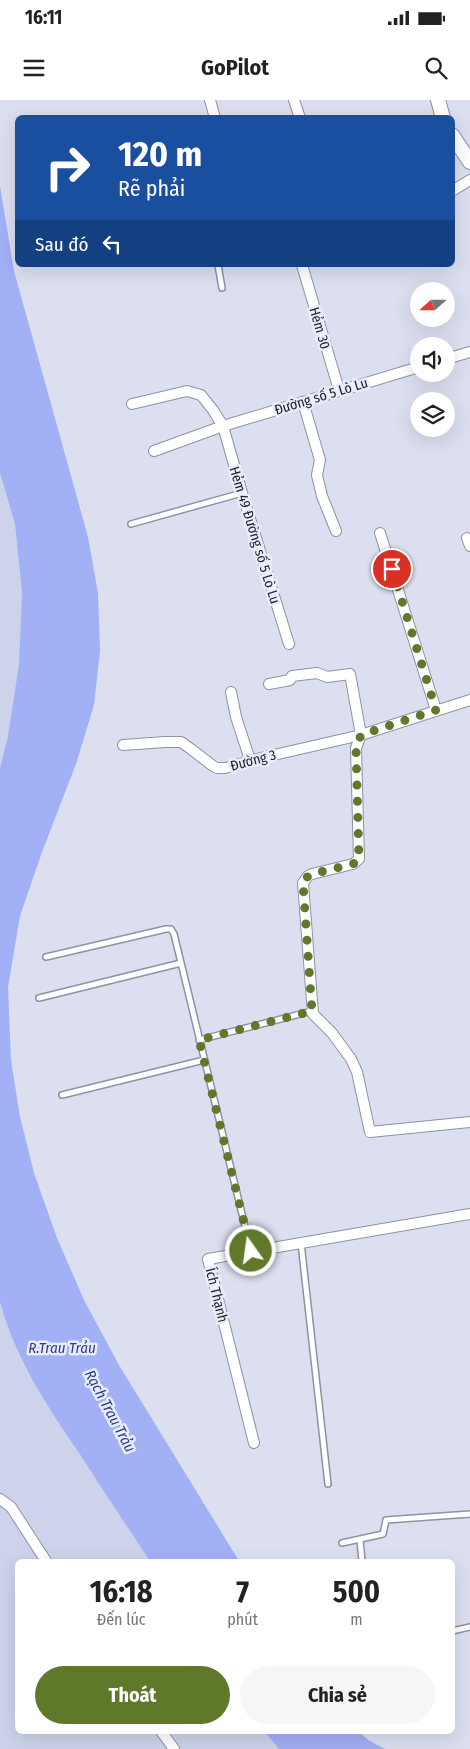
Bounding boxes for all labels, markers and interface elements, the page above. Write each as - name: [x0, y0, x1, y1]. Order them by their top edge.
- text: 16:11: [25, 6, 62, 29]
- icon: menu: [20, 54, 48, 82]
- text: GoPilot: [201, 54, 269, 81]
- icon: search: [422, 54, 450, 82]
- text: 120 m: [118, 133, 202, 175]
- icon: right: [35, 135, 100, 200]
- text: Rẽ phải: [118, 175, 185, 202]
- icon: left: [98, 230, 126, 258]
- text: Sau đó: [35, 233, 88, 256]
- north arrow: [410, 282, 455, 328]
- map controls: [410, 282, 455, 437]
- street label: Hẻm 30: [305, 305, 334, 351]
- button: sound: [410, 337, 455, 382]
- street label: Đường số 5 Lò Lu: [272, 373, 370, 419]
- button: layers: [410, 392, 455, 437]
- street label: Hẻm 49 Đường số 5 Lò Lu: [226, 464, 284, 606]
- pin: [371, 548, 413, 590]
- icon: arrive: [378, 555, 406, 583]
- street label: Đường 3: [228, 746, 278, 775]
- position arrow: [224, 1224, 276, 1276]
- street label: Ích Thạnh: [202, 1266, 232, 1324]
- water label: R.Trau Trảu: [28, 1339, 96, 1357]
- water label: Rạch Trau Trảu: [81, 1367, 139, 1455]
- text: 16:18: [90, 1574, 153, 1610]
- text: 7: [236, 1574, 249, 1610]
- text: 500: [333, 1574, 380, 1610]
- text: Đến lúc: [97, 1610, 146, 1629]
- text: phút: [227, 1610, 258, 1629]
- text: m: [350, 1610, 363, 1629]
- button: Thoát: [35, 1666, 230, 1724]
- button: Chia sẻ: [240, 1666, 435, 1724]

